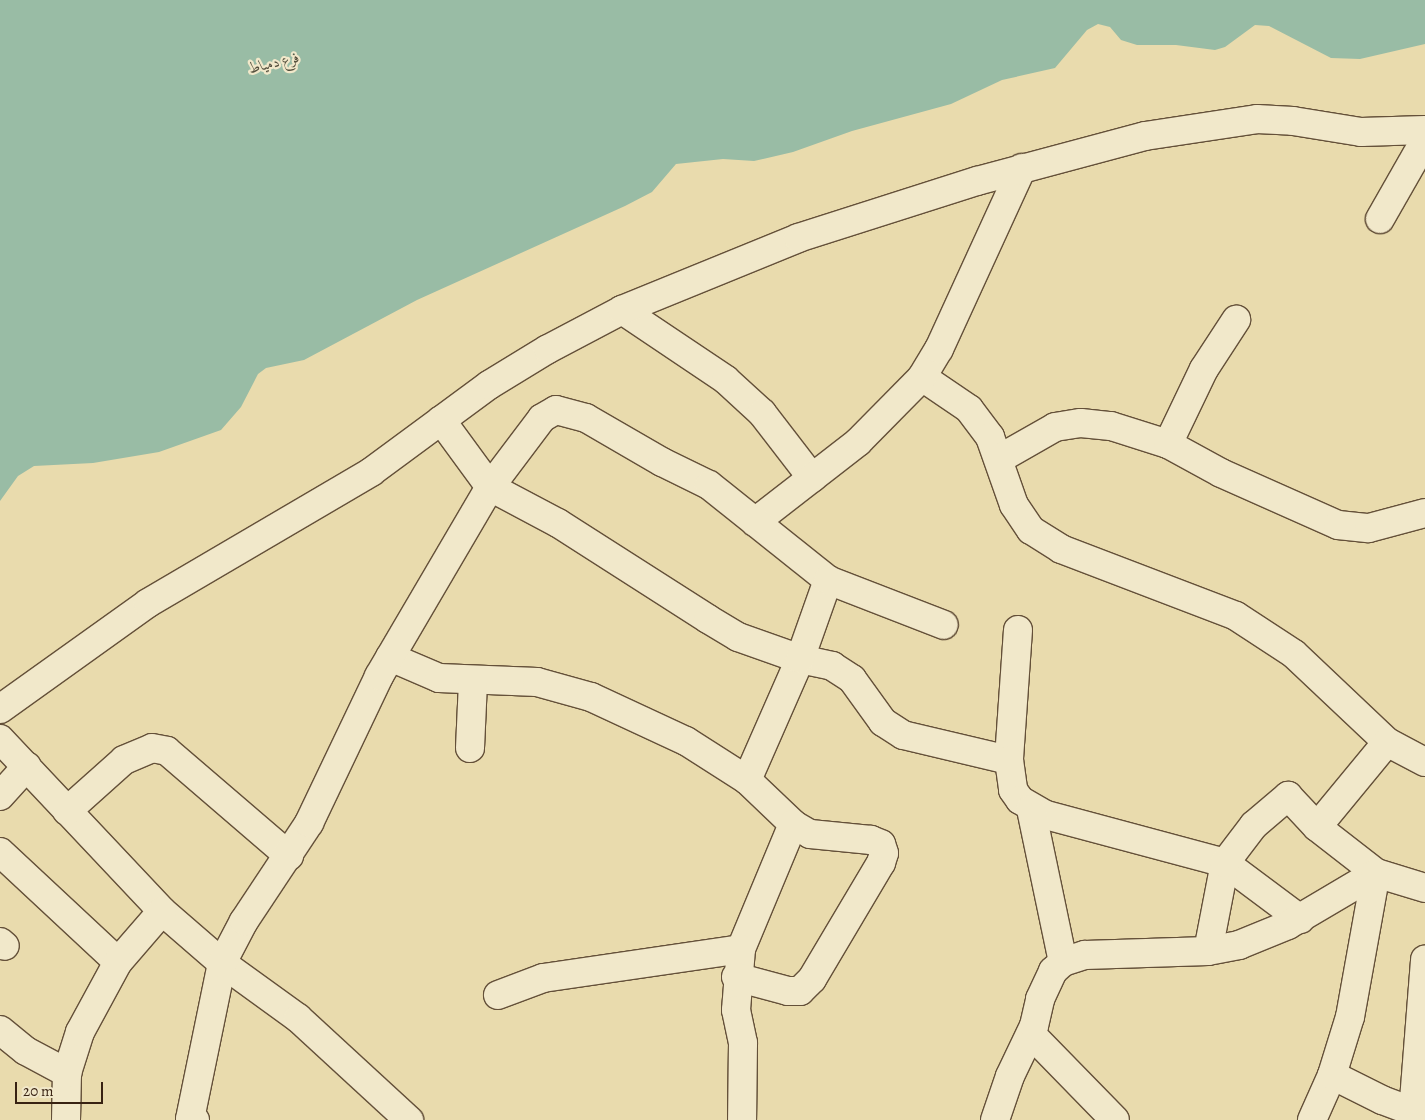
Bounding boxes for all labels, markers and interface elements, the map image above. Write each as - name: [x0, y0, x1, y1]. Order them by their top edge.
- water label: فرع دمياط: [247, 48, 301, 78]
- scale bar: [18, 1072, 105, 1104]
- text: 20 m: [23, 1081, 54, 1101]

